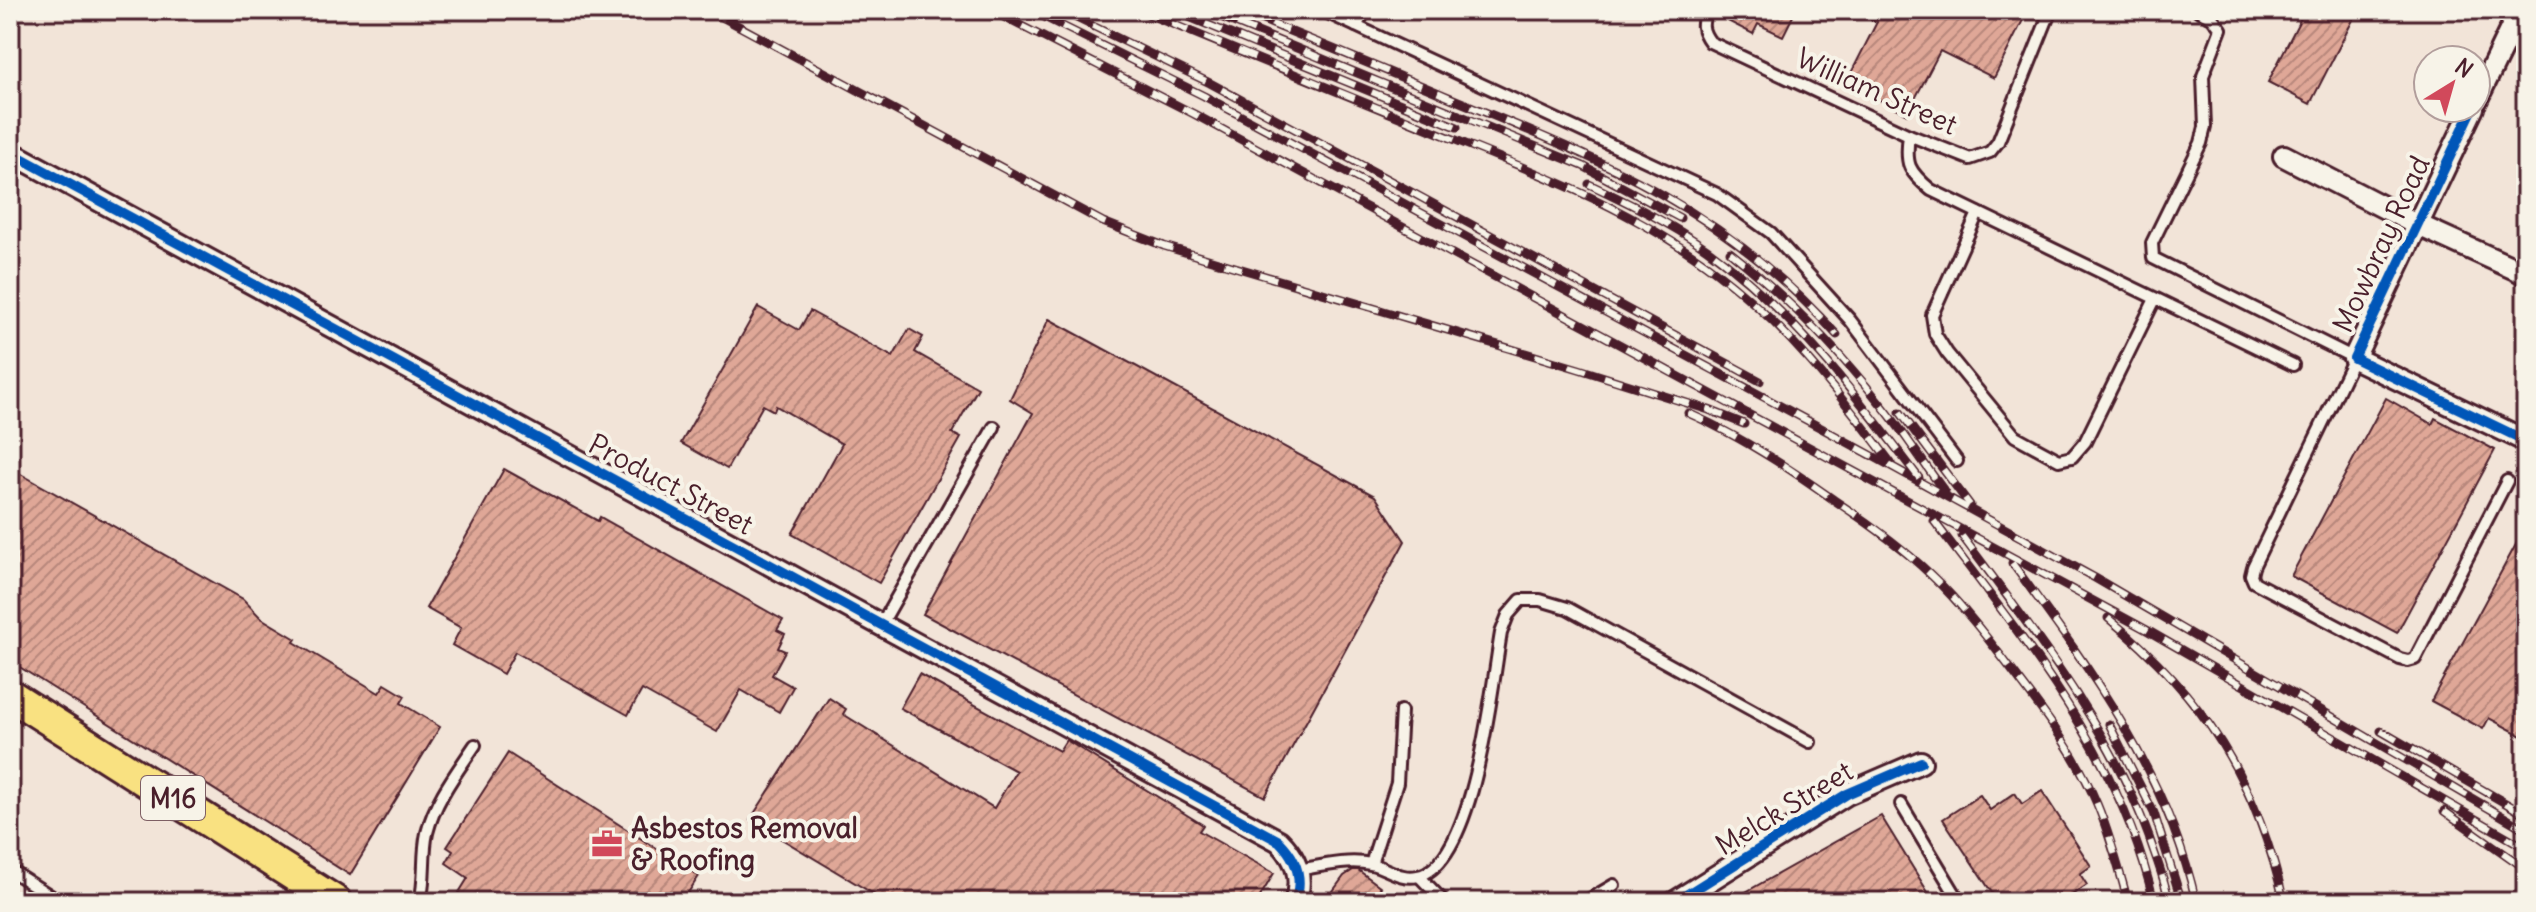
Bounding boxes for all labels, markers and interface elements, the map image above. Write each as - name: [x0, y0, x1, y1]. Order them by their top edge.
- street label: William Street: [1791, 39, 1963, 143]
- north arrow: [2412, 44, 2492, 124]
- text: N: [2450, 52, 2479, 84]
- street label: Mowbray Road: [2324, 150, 2438, 338]
- street label: Product Street: [582, 426, 760, 542]
- street label: Melck Street: [1709, 753, 1859, 863]
- road number: M16: [141, 776, 205, 820]
- place label: Asbestos Removal & Roofing: [631, 810, 858, 878]
- office icon: Asbestos Removal & Roofing: [590, 827, 624, 861]

